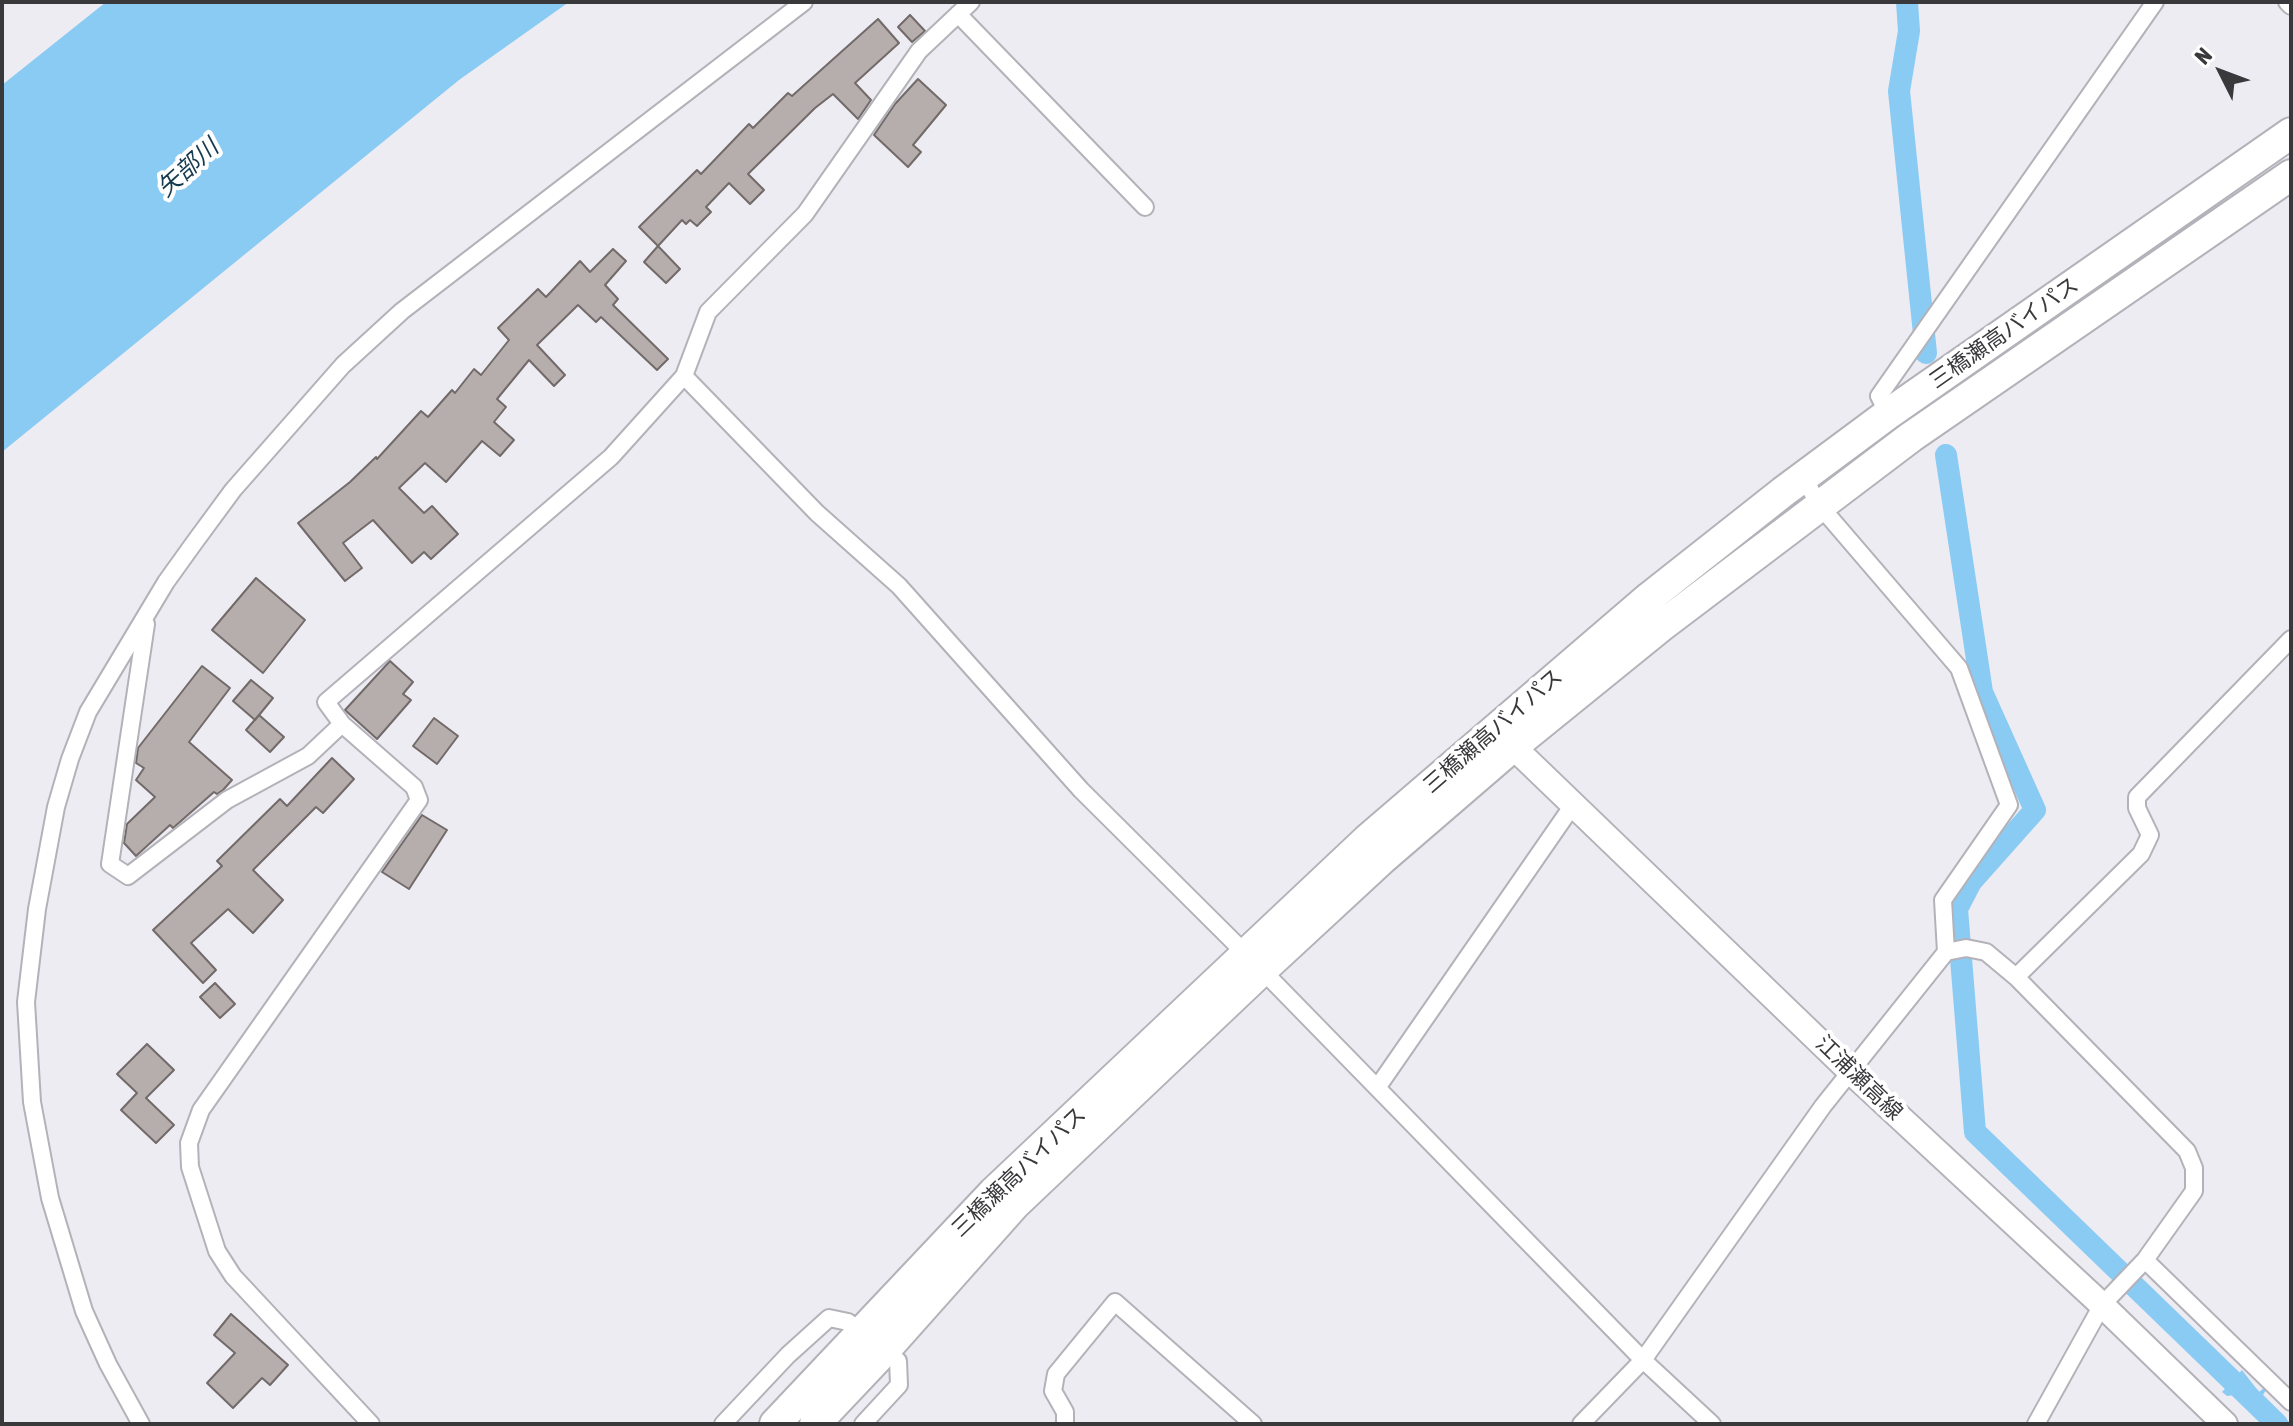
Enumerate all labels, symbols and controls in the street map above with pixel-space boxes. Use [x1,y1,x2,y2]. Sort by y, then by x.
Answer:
north arrow [2181,32,2261,112]
text: N [2189,42,2217,69]
water label: 矢部川 [152,133,224,203]
street label: 三橋瀬高バイパス [1924,272,2084,394]
street label: 三橋瀬高バイパス [1418,663,1568,799]
street label: 江浦瀬高線 [1810,1030,1908,1126]
street label: 三橋瀬高バイパス [947,1101,1091,1243]

